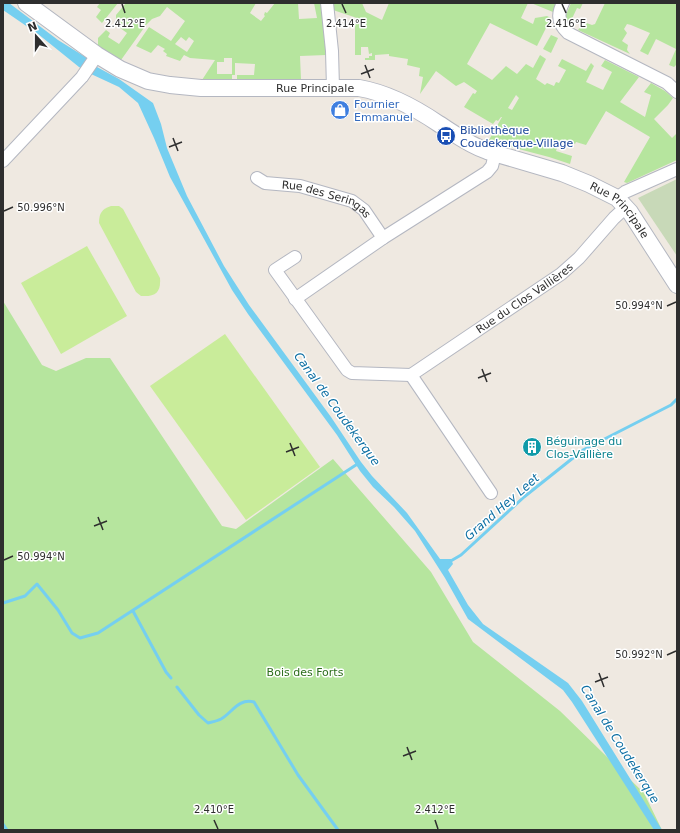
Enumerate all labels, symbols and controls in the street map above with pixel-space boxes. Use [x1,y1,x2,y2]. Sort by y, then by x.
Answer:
north arrow [16,16,56,56]
text: 2.412°E [105,18,145,29]
text: 2.414°E [326,18,366,29]
text: 2.416°E [546,18,586,29]
text: N [26,19,39,35]
street label: Rue Principale [276,82,354,95]
place label: Fournier Emmanuel [354,98,413,124]
shop icon: Fournier Emmanuel [329,99,351,121]
place label: Bibliothèque Coudekerque-Village [460,124,573,150]
bus stop icon: Bibliothèque Coudekerque-Village [435,125,457,147]
street label: Rue des Seringas [281,178,374,220]
street label: Rue Principale [588,179,652,241]
text: 50.996°N [17,202,65,213]
street label: Rue du Clos Vallières [473,260,576,336]
text: 50.994°N [615,300,663,311]
water label: Canal de Coudekerque [291,350,383,468]
place label: Béguinage du Clos-Vallière [546,435,622,461]
building icon: Béguinage du Clos-Vallière [521,436,543,458]
water label: Grand Hey Leet [462,470,543,543]
text: 50.994°N [17,551,65,562]
text: 50.992°N [615,649,663,660]
park label: Bois des Forts [267,666,344,679]
water label: Canal de Coudekerque [578,682,662,806]
text: 2.410°E [194,804,234,815]
text: 2.412°E [415,804,455,815]

